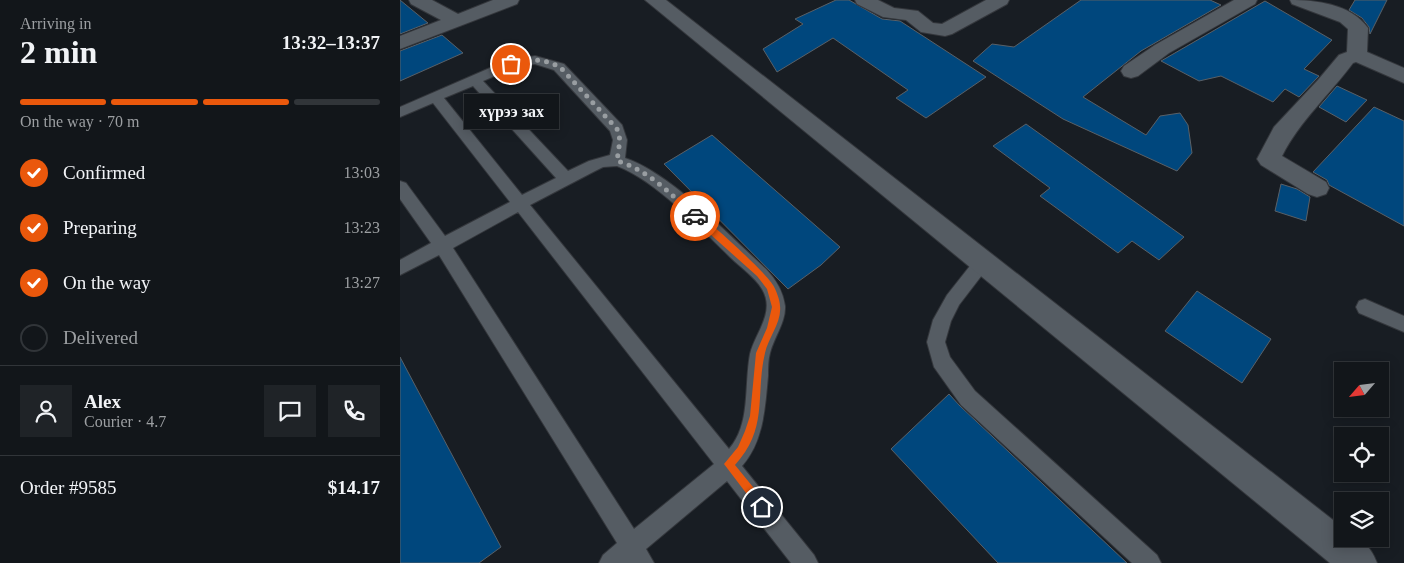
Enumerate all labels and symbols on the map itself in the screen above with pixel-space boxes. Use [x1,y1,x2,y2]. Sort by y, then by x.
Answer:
pin [490,43,532,85]
callout: хүрээ зах [464,94,558,129]
courier [670,191,720,241]
north arrow [1334,362,1389,418]
pin [741,486,783,528]

